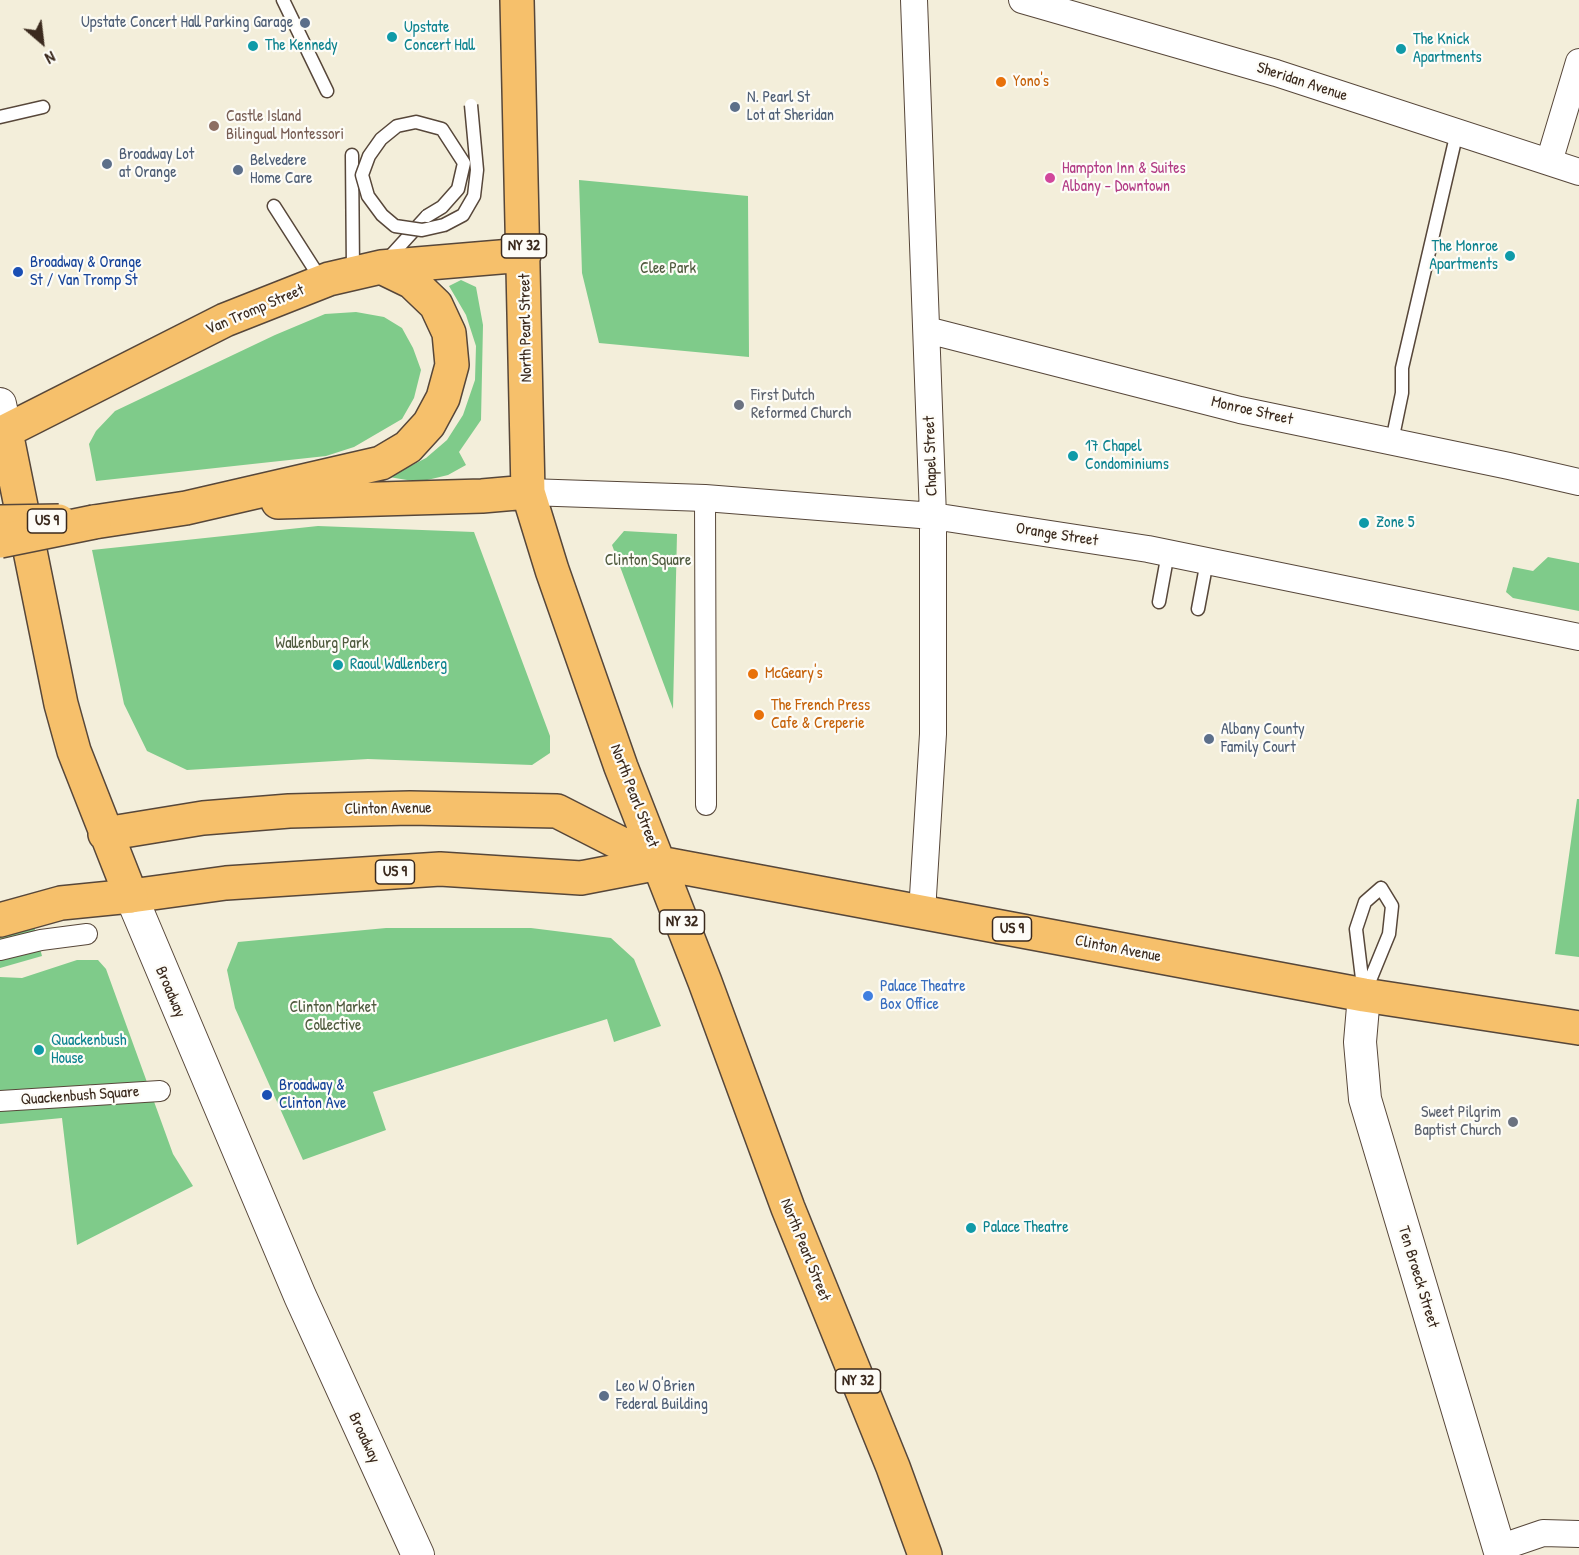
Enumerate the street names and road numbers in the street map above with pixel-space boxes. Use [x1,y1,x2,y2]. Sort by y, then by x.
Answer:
street label: Sheridan Avenue [1254,58,1350,106]
road number: NY 32 [502,234,546,258]
street label: North Pearl Street [515,273,537,383]
street label: Van Tromp Street [203,281,307,339]
street label: Monroe Street [1209,392,1295,430]
street label: Chapel Street [920,416,942,496]
road number: US 9 [28,509,66,533]
street label: Orange Street [1015,519,1099,551]
street label: North Pearl Street [606,742,662,850]
street label: Clinton Avenue [344,799,432,819]
road number: US 9 [376,860,414,884]
road number: NY 32 [660,910,704,934]
road number: US 9 [992,917,1032,941]
street label: Clinton Avenue [1073,931,1163,967]
street label: Broadway [151,964,189,1020]
street label: Quackenbush Square [20,1082,140,1110]
street label: North Pearl Street [776,1196,834,1304]
street label: Ten Broeck Street [1393,1224,1443,1330]
road number: NY 32 [836,1369,880,1393]
street label: Broadway [344,1410,384,1466]

